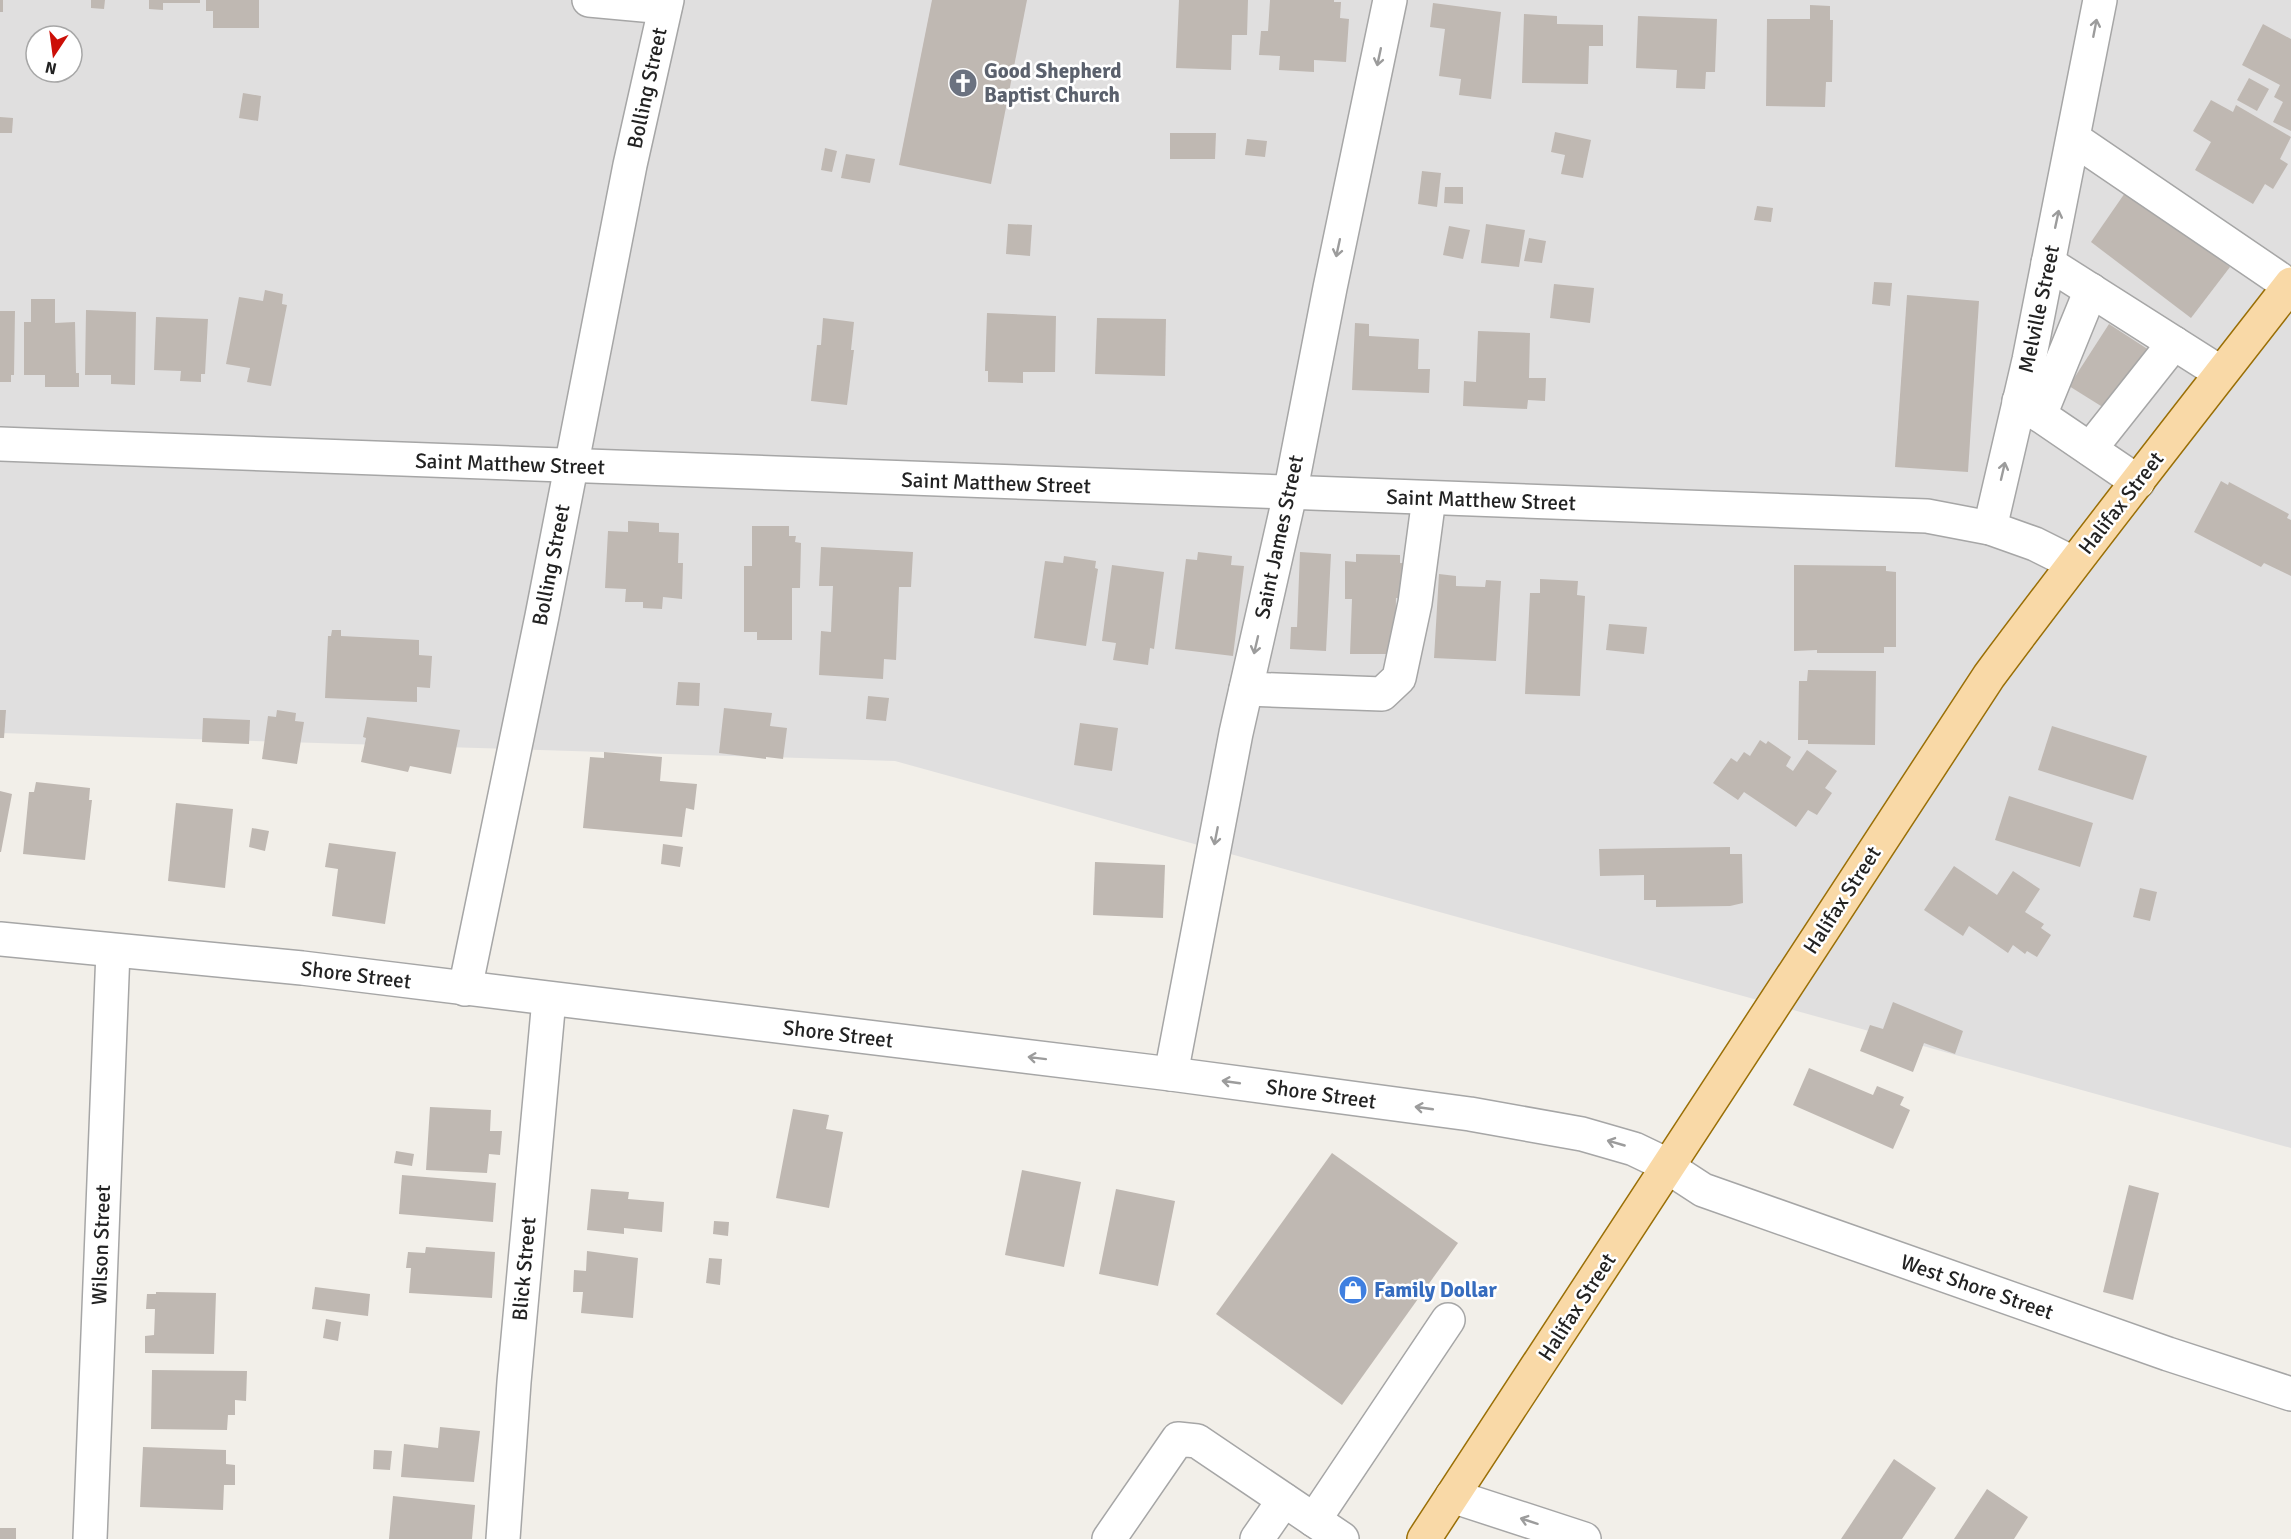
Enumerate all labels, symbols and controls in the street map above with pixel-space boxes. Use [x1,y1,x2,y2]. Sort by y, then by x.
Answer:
one-way arrow [2090,18,2101,38]
north arrow [24,24,84,84]
street label: Bolling Street [621,25,673,151]
one-way arrow [1373,47,1384,67]
text: N [43,57,59,79]
place label: Good Shepherd Baptist Church [984,58,1122,108]
church icon: Good Shepherd Baptist Church [947,67,979,99]
one-way arrow [2052,210,2063,229]
one-way arrow [1332,238,1344,257]
street label: Melville Street [2013,243,2065,375]
street label: Halifax Street [2073,446,2169,560]
street label: Saint Matthew Street [415,448,605,480]
street label: Saint James Street [1249,453,1309,621]
one-way arrow [1998,462,2010,481]
street label: Saint Matthew Street [901,467,1091,499]
street label: Saint Matthew Street [1386,484,1576,516]
street label: Bolling Street [526,502,576,628]
one-way arrow [1250,634,1261,654]
one-way arrow [1210,825,1221,845]
street label: Halifax Street [1798,841,1886,959]
street label: Shore Street [299,955,413,995]
street label: Shore Street [781,1014,895,1054]
one-way arrow [1028,1052,1048,1063]
street label: Shore Street [1264,1073,1378,1115]
one-way arrow [1221,1076,1241,1087]
one-way arrow [1415,1102,1434,1113]
one-way arrow [1606,1137,1625,1148]
street label: Wilson Street [86,1184,116,1306]
street label: Blick Street [507,1216,541,1322]
street label: Halifax Street [1533,1248,1621,1366]
street label: West Shore Street [1897,1249,2057,1325]
shop icon: Family Dollar [1337,1274,1369,1306]
place label: Family Dollar [1374,1277,1498,1303]
one-way arrow [1520,1515,1539,1526]

